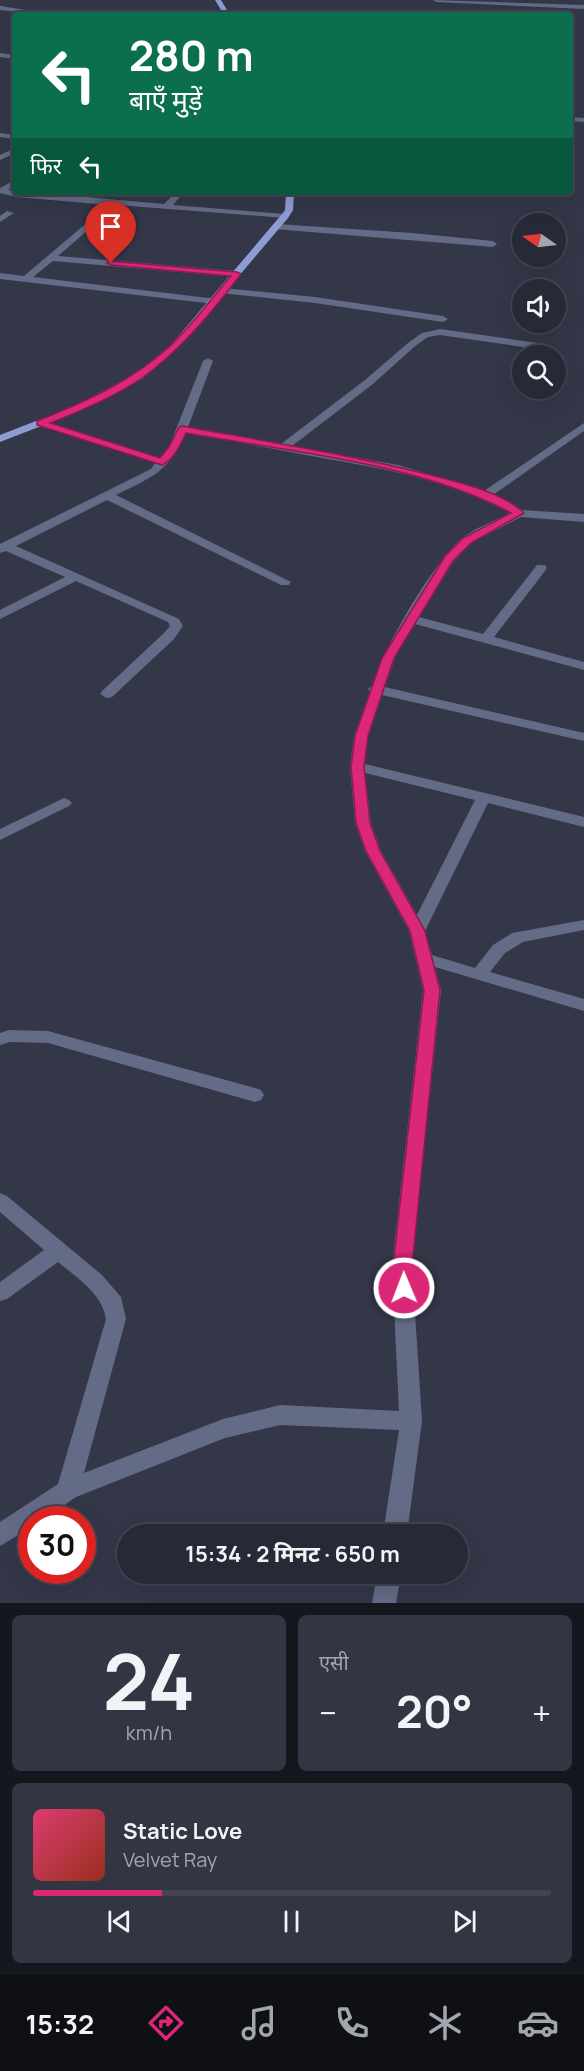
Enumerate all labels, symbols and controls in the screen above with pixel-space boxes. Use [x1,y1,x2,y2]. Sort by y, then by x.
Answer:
text: 280 m [129,26,254,84]
icon: left [30,36,108,114]
text: बाएँ मुड़ें [129,81,202,118]
icon: left [74,150,107,183]
text: फिर [30,151,62,181]
pin [85,201,136,263]
icon: arrive [94,210,127,243]
north arrow [512,213,566,267]
map controls [512,213,566,399]
button: sound [512,279,566,333]
button: search [512,345,566,399]
position arrow [372,1256,436,1320]
speed limit sign: 30 [18,1506,96,1584]
text: 15:34 · 2 मिनट · 650 m [185,1539,400,1569]
text: 24 [103,1627,195,1733]
text: एसी [319,1649,349,1676]
text: 20° [396,1680,473,1742]
text: − [319,1690,337,1735]
text: + [532,1690,551,1735]
text: km/h [126,1719,172,1746]
text: Static Love [123,1816,242,1846]
text: Velvet Ray [123,1846,217,1873]
icon: previous [103,1905,136,1938]
icon: pause [275,1905,308,1938]
icon: next [448,1905,481,1938]
icon: directions [145,2002,187,2044]
icon: music [238,2002,280,2044]
icon: phone [331,2002,373,2044]
icon: climate [424,2002,466,2044]
icon: car [517,2002,559,2044]
text: 15:32 [25,2005,94,2042]

